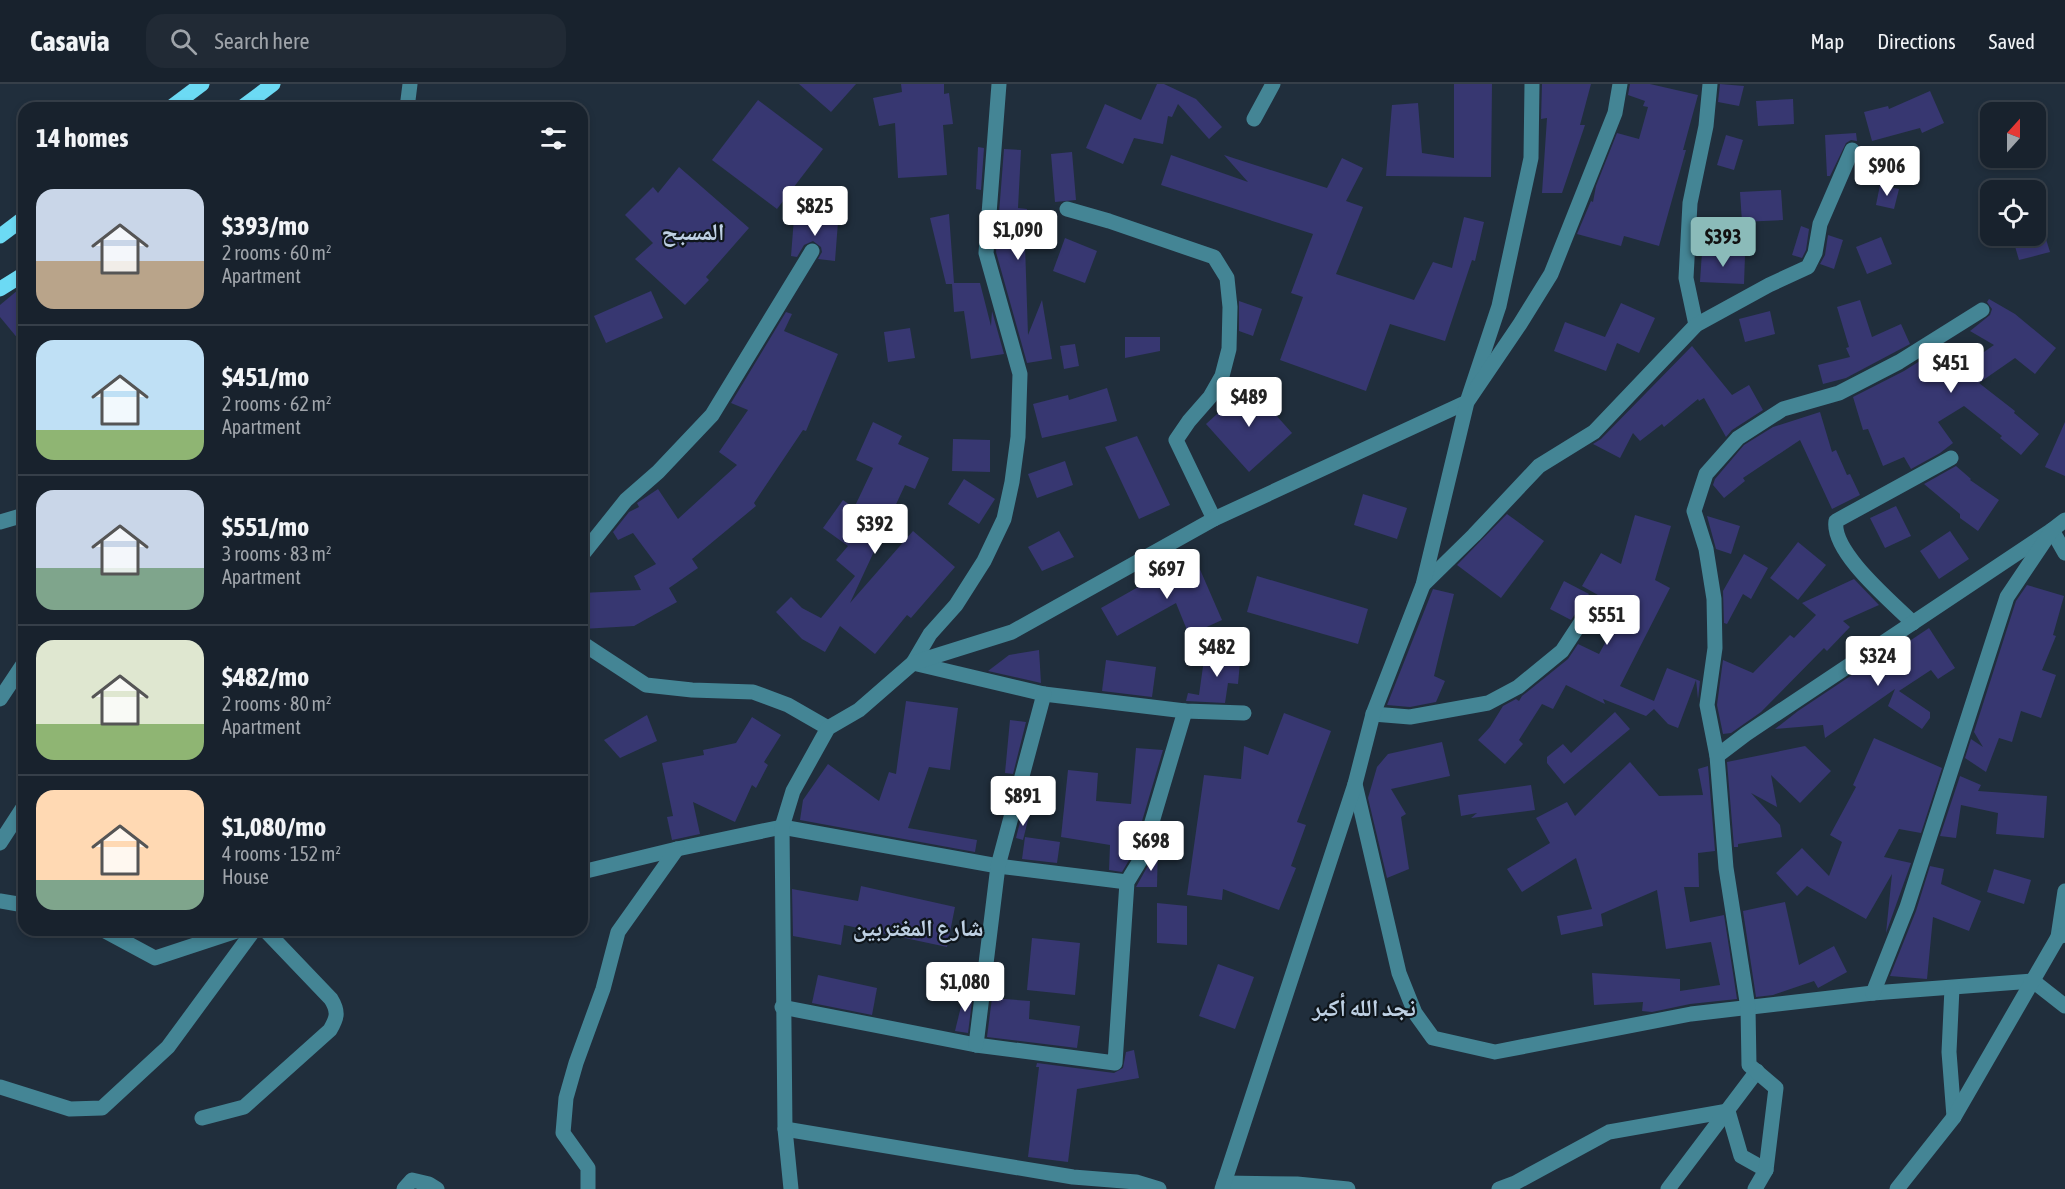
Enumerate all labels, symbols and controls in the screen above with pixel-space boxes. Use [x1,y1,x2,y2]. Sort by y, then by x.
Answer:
search box [146,14,566,68]
text: Casavia [30,25,110,57]
icon: search [167,25,200,58]
text: Search here [215,28,309,54]
text: Map [1810,29,1844,53]
text: Directions [1877,29,1956,53]
text: Saved [1989,29,2035,53]
north arrow [1980,102,2046,168]
map controls [1980,102,2046,246]
icon: filters [537,122,570,155]
text: 14 homes [36,123,129,153]
pin: $906 [1851,146,1923,197]
text: $906 [1869,154,1905,177]
button: locate [1980,180,2046,246]
pin: $825 [779,186,851,237]
text: $825 [797,194,833,217]
pin: $1,090 [969,210,1067,261]
text: $393/mo [222,211,309,241]
icon: home [84,213,156,285]
pin: $393 [1687,217,1759,268]
district label: المسبح [661,218,725,247]
text: $1,090 [993,218,1043,241]
text: $393 [1705,225,1741,248]
text: 2 rooms · 60 m² [222,241,332,264]
text: Apartment [222,264,301,287]
pin: $451 [1915,343,1987,394]
text: $451 [1933,351,1969,374]
text: $451/mo [222,362,309,392]
icon: home [84,364,156,436]
pin: $489 [1213,377,1285,428]
text: $489 [1231,385,1267,408]
text: 2 rooms · 62 m² [222,392,332,415]
text: Apartment [222,415,301,438]
pin: $392 [839,504,911,555]
text: $551/mo [222,512,309,542]
text: $392 [857,512,893,535]
icon: home [84,514,156,586]
text: 3 rooms · 83 m² [222,542,332,565]
pin: $697 [1131,549,1203,600]
text: $697 [1149,557,1185,580]
text: Apartment [222,565,301,588]
pin: $551 [1571,595,1643,646]
text: $551 [1589,603,1625,626]
pin: $482 [1181,627,1253,678]
text: $482 [1199,635,1235,658]
pin: $324 [1842,636,1914,687]
text: $324 [1860,644,1896,667]
text: $482/mo [222,662,309,692]
icon: home [84,664,156,736]
text: 2 rooms · 80 m² [222,692,332,715]
text: Apartment [222,715,301,738]
pin: $891 [987,776,1059,827]
text: $891 [1005,784,1041,807]
text: $1,080/mo [222,812,326,842]
icon: home [84,814,156,886]
pin: $698 [1115,821,1187,872]
text: $698 [1133,829,1169,852]
text: 4 rooms · 152 m² [222,842,341,865]
text: House [222,865,269,888]
district label: شارع المغتربين [853,914,983,943]
pin: $1,080 [916,962,1014,1013]
text: $1,080 [940,970,990,993]
district label: نجد الله أكبر [1311,992,1416,1022]

